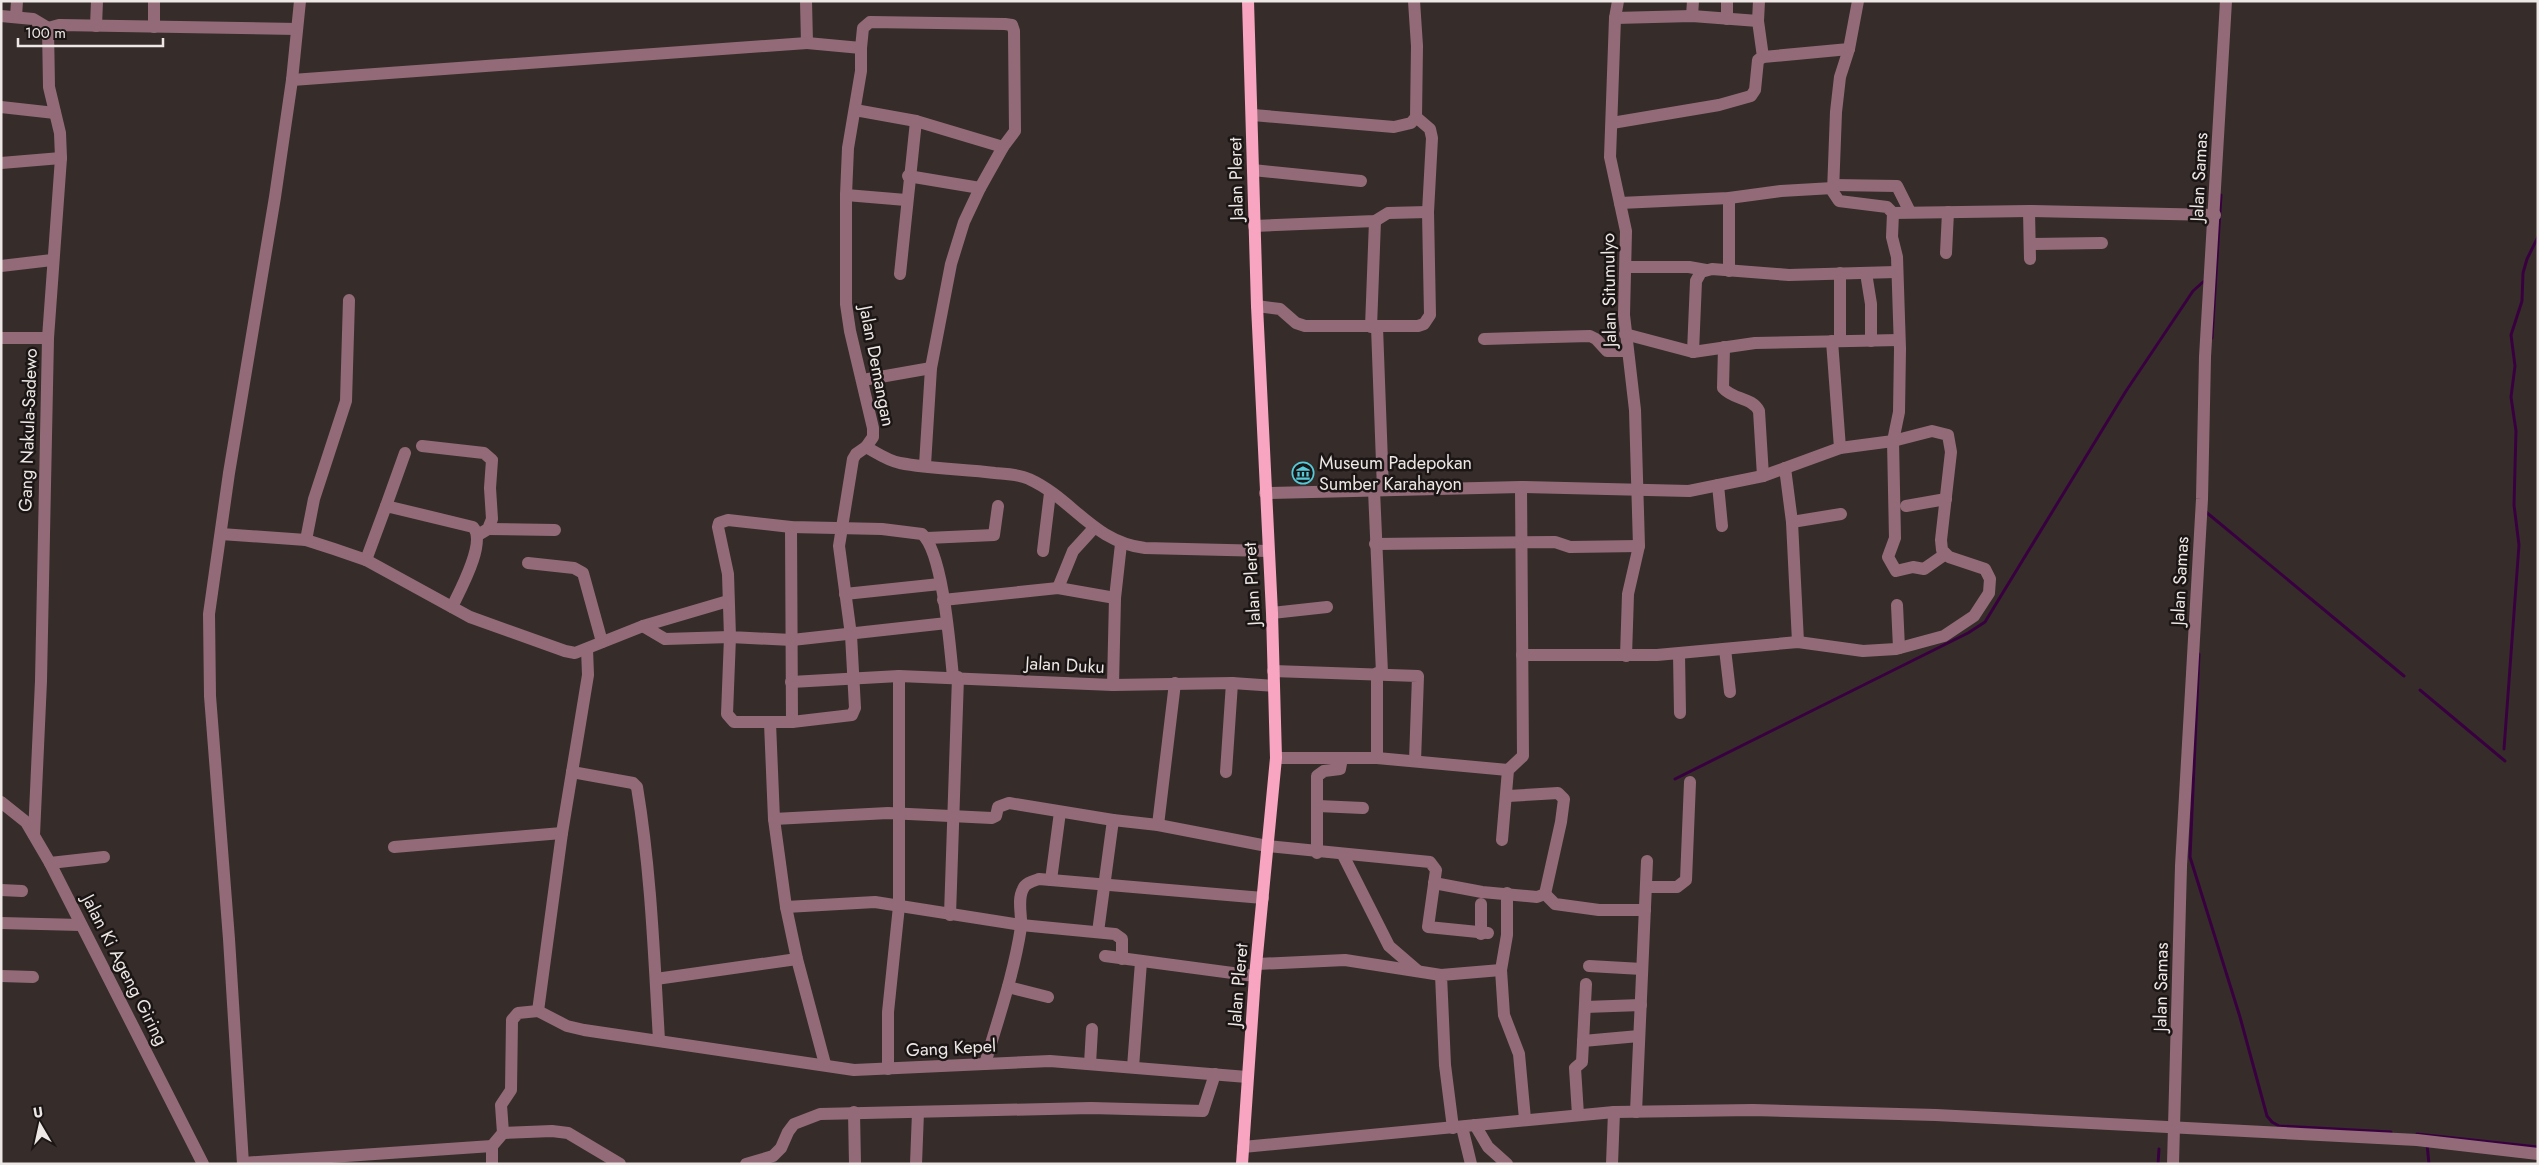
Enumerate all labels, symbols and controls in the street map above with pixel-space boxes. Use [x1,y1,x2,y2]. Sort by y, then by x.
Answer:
scale bar [18,15,162,47]
text: 100 m [25,22,66,44]
street label: Jalan Samas [2184,132,2214,224]
street label: Jalan Pleret [1222,136,1250,223]
street label: Jalan Situmulyo [1595,233,1623,349]
street label: Jalan Demangan [852,301,901,429]
street label: Gang Nakula-Sadewo [12,348,44,512]
place label: Museum Padepokan Sumber Karahayon [1319,450,1472,497]
museum icon: Museum Padepokan Sumber Karahayon [1291,461,1315,485]
street label: Jalan Samas [2165,536,2195,628]
street label: Jalan Pleret [1237,541,1267,628]
street label: Jalan Duku [1023,650,1105,680]
street label: Jalan Ki Ageng Giring [75,888,174,1050]
street label: Jalan Pleret [1221,942,1255,1030]
street label: Jalan Samas [2147,942,2175,1034]
street label: Gang Kepel [905,1033,997,1063]
north arrow [15,1100,65,1150]
text: U [32,1102,44,1123]

